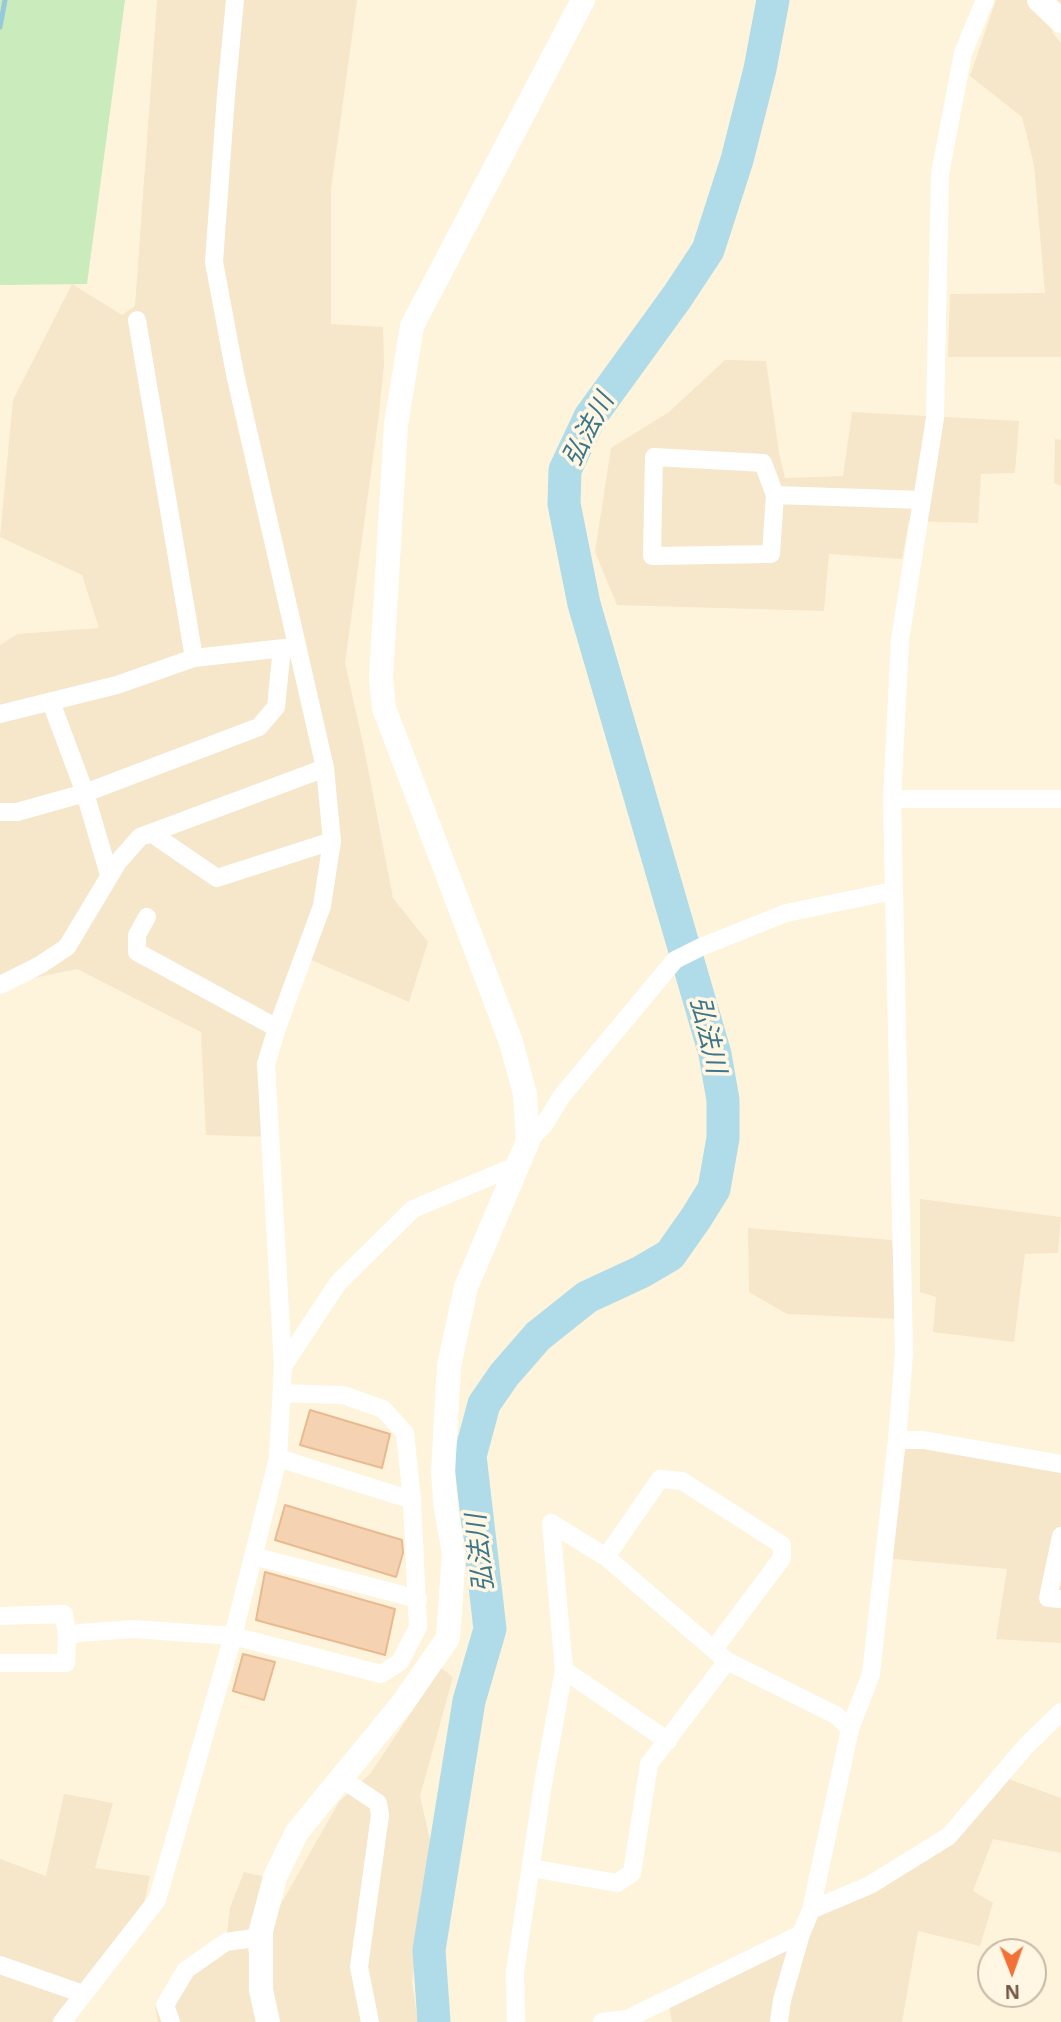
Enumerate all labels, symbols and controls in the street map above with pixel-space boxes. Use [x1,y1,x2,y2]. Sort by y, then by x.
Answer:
water label: 弘法川 [557,388,621,472]
water label: 弘法川 [683,993,731,1077]
water label: 弘法川 [461,1513,501,1593]
north arrow [977,1938,1047,2008]
text: N [1004,1979,1020,2005]

